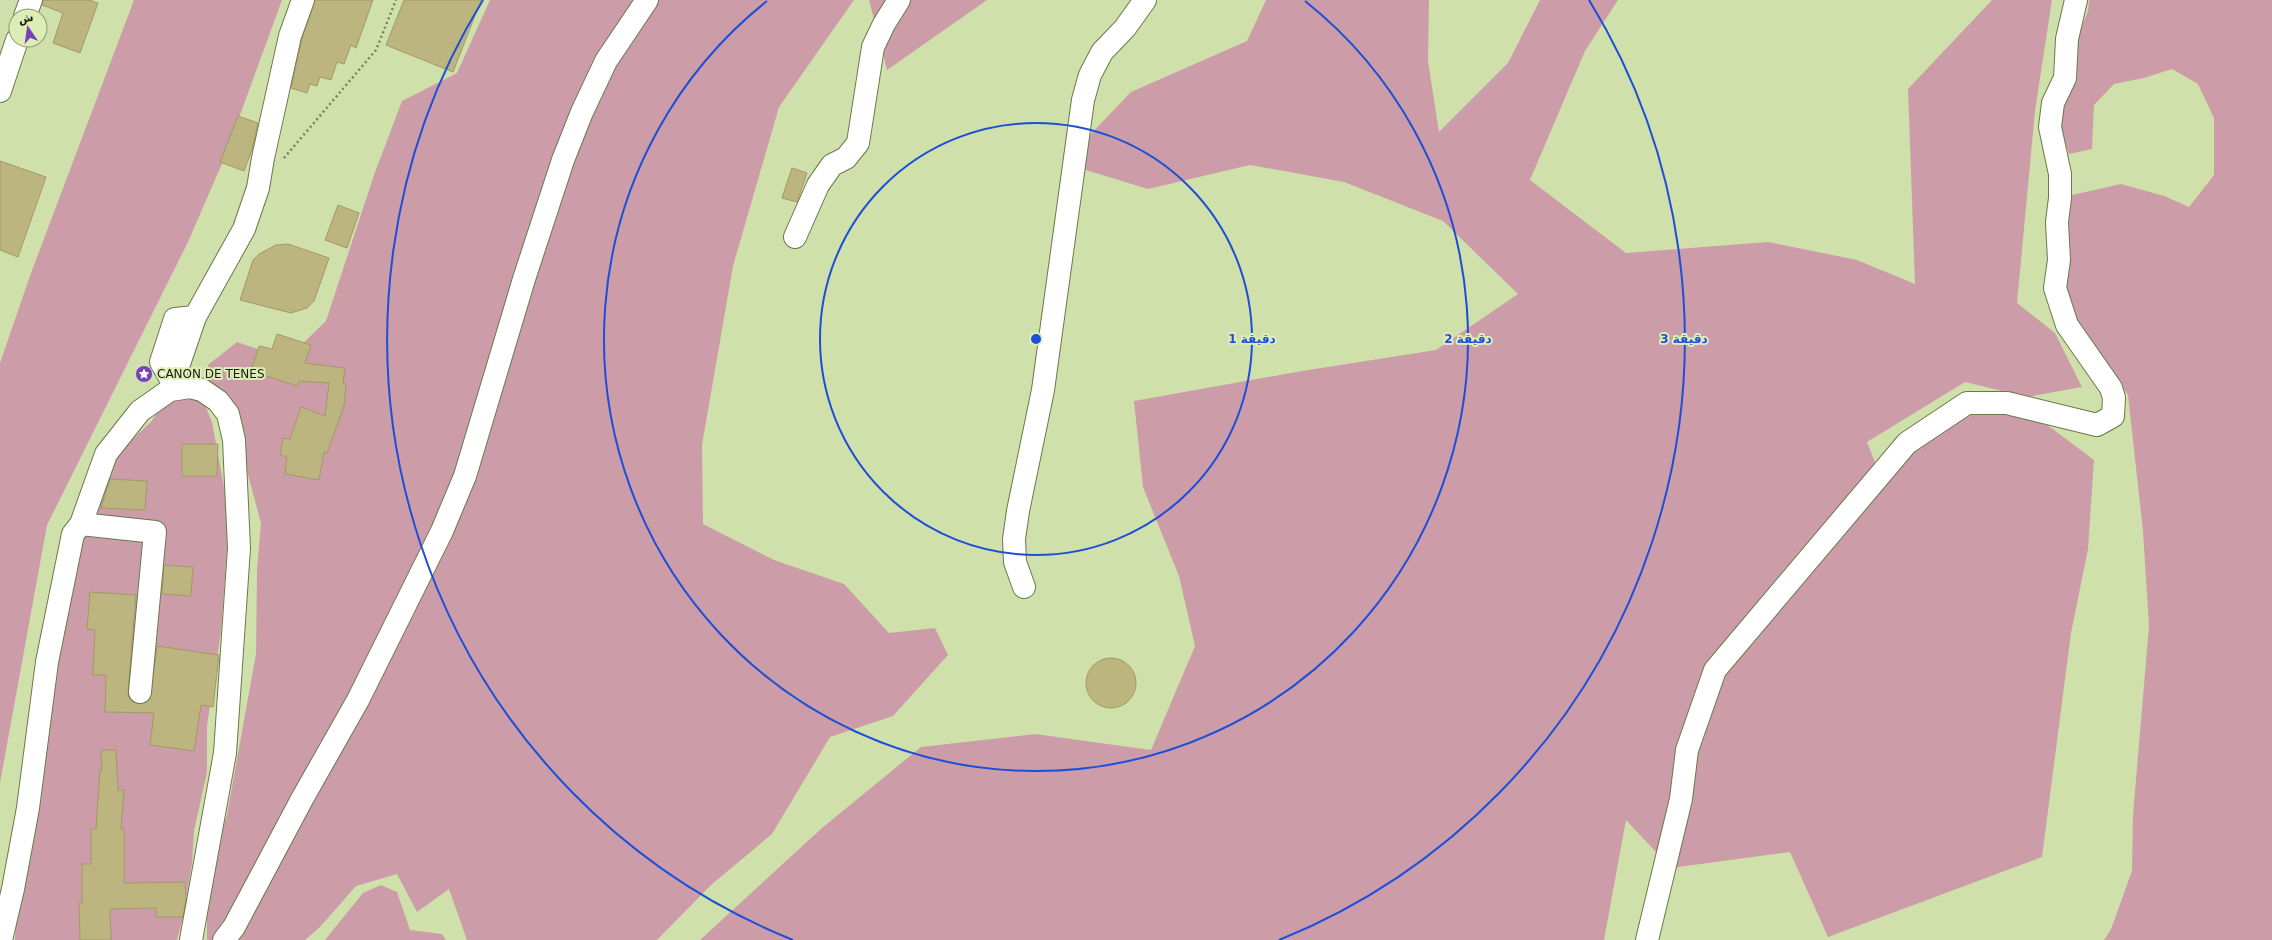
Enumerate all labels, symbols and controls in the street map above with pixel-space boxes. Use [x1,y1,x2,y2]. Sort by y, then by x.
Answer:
north arrow [8,8,48,48]
text: ش [17,11,35,27]
centre of rings [1029,332,1043,346]
text: 1 دقيقة [1228,332,1276,346]
text: 2 دقيقة [1444,332,1492,346]
text: 3 دقيقة [1660,332,1708,346]
place icon: CANON DE TENES [134,364,154,384]
place label: CANON DE TENES [157,367,265,381]

